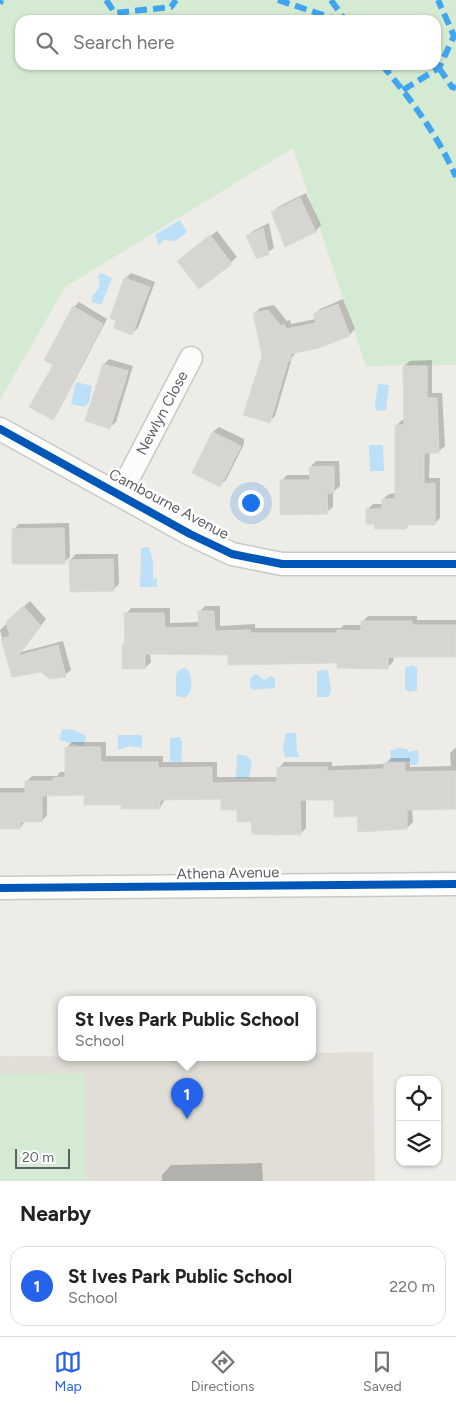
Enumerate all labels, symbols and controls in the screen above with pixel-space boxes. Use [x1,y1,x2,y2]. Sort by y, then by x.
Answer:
search box [15,15,441,70]
icon: search [33,29,61,57]
text: Search here [73,31,175,54]
street label: Newlyn Close [132,368,192,458]
street label: Cambourne Avenue [106,465,232,543]
your location [238,490,264,516]
street label: Athena Avenue [176,863,280,883]
popup [58,996,316,1061]
text: St Ives Park Public School [75,1008,299,1031]
text: School [75,1031,124,1050]
map controls [396,1076,441,1166]
button: locate [396,1076,441,1121]
pin: 1 [171,1078,203,1119]
button: layers [396,1121,441,1166]
scale bar [15,1146,70,1169]
text: 20 m [22,1149,54,1166]
text: Nearby [20,1201,91,1226]
text: St Ives Park Public School [68,1265,292,1288]
text: 1 [34,1277,40,1296]
text: 220 m [389,1277,435,1296]
text: School [68,1288,118,1307]
tab: Map [54,1348,82,1395]
tab: Directions [191,1348,255,1395]
tab: Saved [363,1348,402,1395]

